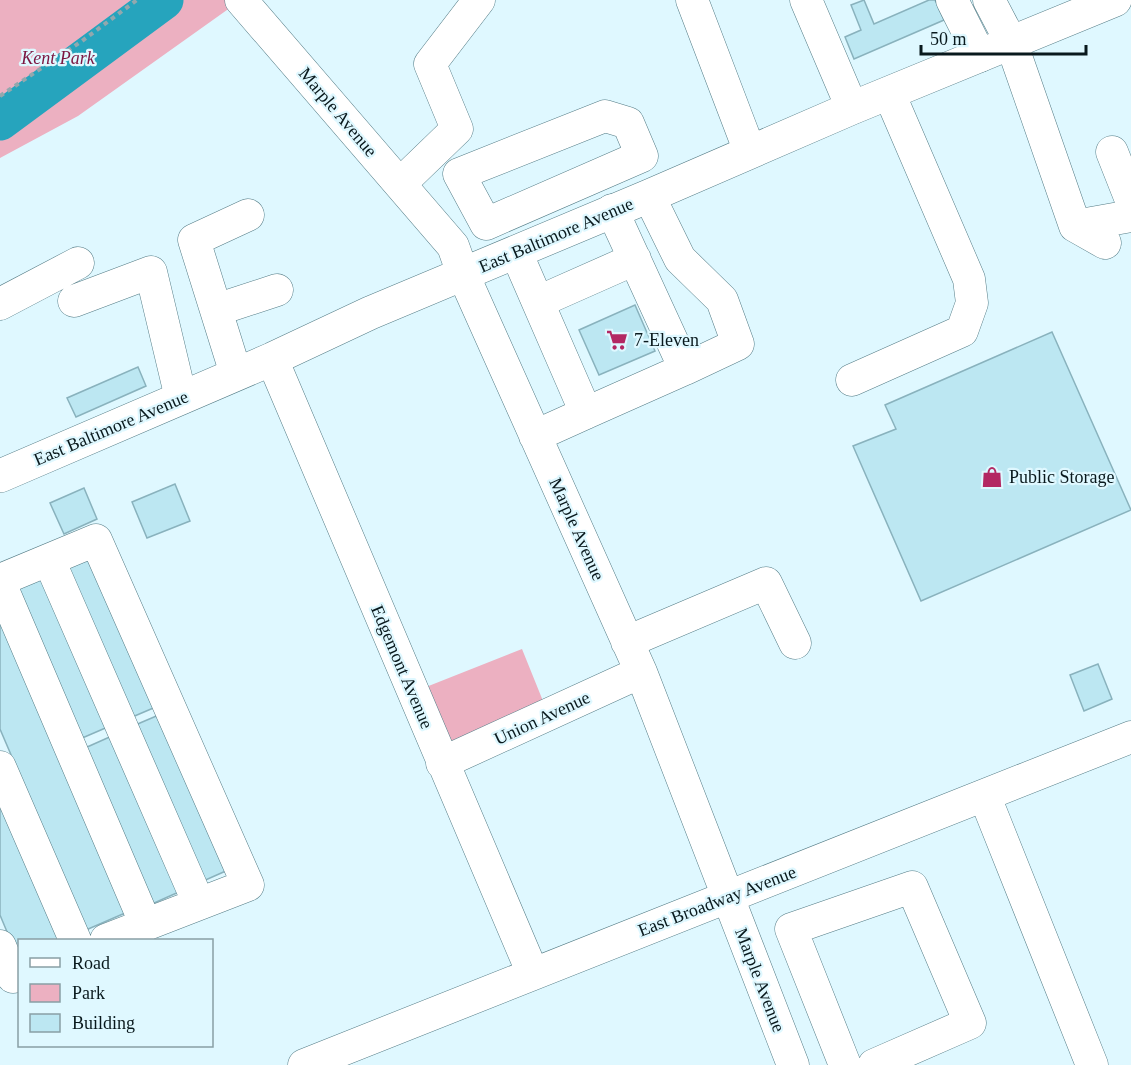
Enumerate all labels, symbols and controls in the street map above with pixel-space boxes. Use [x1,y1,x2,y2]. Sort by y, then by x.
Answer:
scale bar [921,18,1086,56]
text: 50 m [930,29,967,49]
park label: Kent Park [20,48,96,68]
street label: Marple Avenue [295,63,381,161]
street label: East Baltimore Avenue [476,193,636,277]
supermarket icon: 7-Eleven [605,328,629,352]
place label: 7-Eleven [634,330,699,350]
street label: East Baltimore Avenue [31,386,191,470]
shop icon: Public Storage [980,465,1004,489]
place label: Public Storage [1009,467,1115,487]
street label: Marple Avenue [545,475,609,583]
street label: Edgemont Avenue [367,602,437,732]
street label: Union Avenue [491,687,593,749]
street label: East Broadway Avenue [635,862,799,940]
street label: Marple Avenue [731,925,789,1035]
legend [18,939,213,1047]
text: Road [72,953,110,973]
text: Park [72,983,105,1003]
text: Building [72,1013,135,1033]

